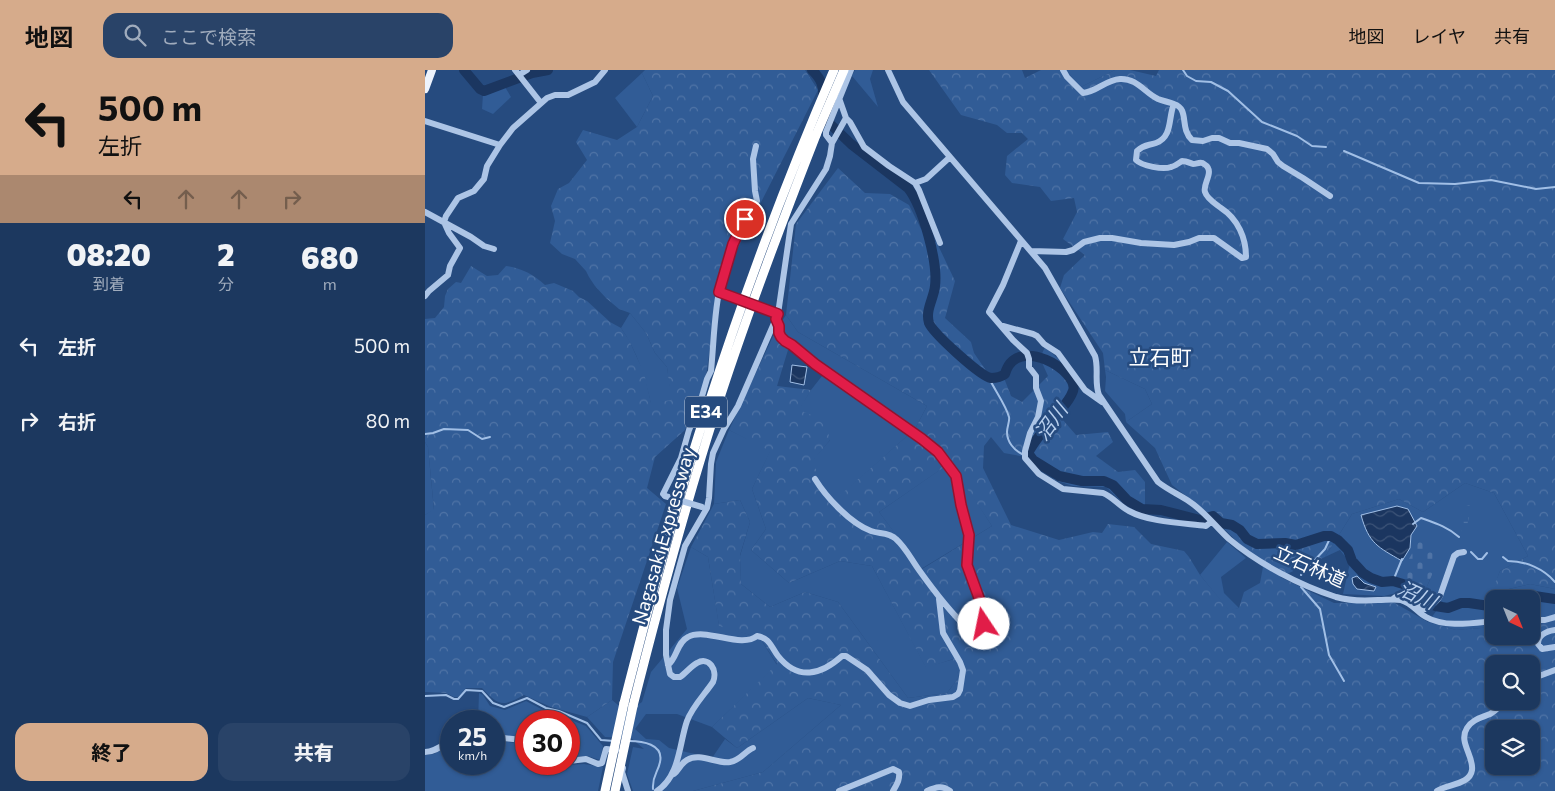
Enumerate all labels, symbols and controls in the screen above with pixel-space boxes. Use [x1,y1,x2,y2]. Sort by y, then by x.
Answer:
search box [103,13,453,58]
icon: search [121,21,149,49]
text: 地図 [25,22,73,51]
text: ここで検索 [161,25,256,48]
text: 地図 [1349,25,1385,47]
text: レイヤ [1413,25,1466,47]
text: 共有 [1494,25,1530,47]
text: 500 m [98,85,202,128]
icon: left [15,90,80,155]
text: 左折 [98,132,142,159]
icon: left [119,185,147,213]
icon: ahead [172,185,200,213]
icon: ahead [225,185,253,213]
icon: right [278,185,306,213]
pin [724,198,766,240]
icon: arrive [731,205,759,233]
text: 08:20 [66,235,151,272]
text: 2 [217,235,235,272]
text: 680 [301,238,359,275]
text: 到着 [93,274,125,293]
text: 分 [218,274,234,293]
text: m [323,274,337,293]
icon: left [15,332,43,360]
text: 500 m [354,334,410,357]
text: 左折 [58,335,96,358]
district label: 立石町 [1129,344,1192,369]
road number: E34 [685,397,727,428]
water label: 沼川 [1029,397,1073,445]
icon: right [15,407,43,435]
text: 80 m [366,409,410,432]
text: 右折 [58,410,96,433]
street label: Nagasaki Expressway [626,444,699,627]
street label: 立石林道 [1271,540,1350,592]
water label: 沼川 [1394,575,1442,614]
north arrow [1485,590,1540,645]
map controls [1485,590,1540,775]
position arrow [957,597,1009,649]
button: search [1485,655,1540,710]
speed limit sign: 30 [515,710,580,775]
button: layers [1485,720,1540,775]
text: 25 [458,721,487,751]
button: 終了 [15,723,208,781]
button: 共有 [218,723,410,781]
text: km/h [458,748,487,762]

